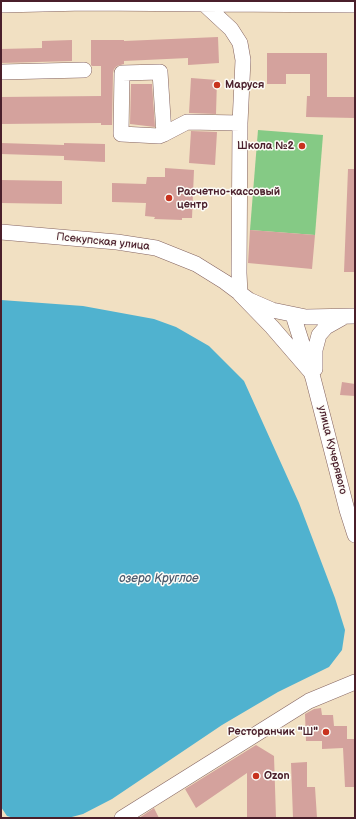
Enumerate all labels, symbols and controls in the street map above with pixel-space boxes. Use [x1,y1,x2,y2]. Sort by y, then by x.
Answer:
place label: Маруся [225,78,264,92]
marker: Маруся [212,80,222,90]
place label: Школа №2 [237,139,294,153]
marker: Школа №2 [297,141,307,151]
place label: Расчетно-кассовый центр [177,185,280,211]
marker: Расчетно-кассовый центр [164,193,174,203]
street label: Псекупская улица [55,231,151,253]
street label: улица Кучерявого [315,404,349,496]
water label: озеро Круглое [119,572,199,586]
place label: Ресторанчик "Ш" [227,725,318,739]
marker: Ресторанчик "Ш" [321,727,331,737]
place label: Ozon [264,769,290,783]
marker: Ozon [251,771,261,781]

